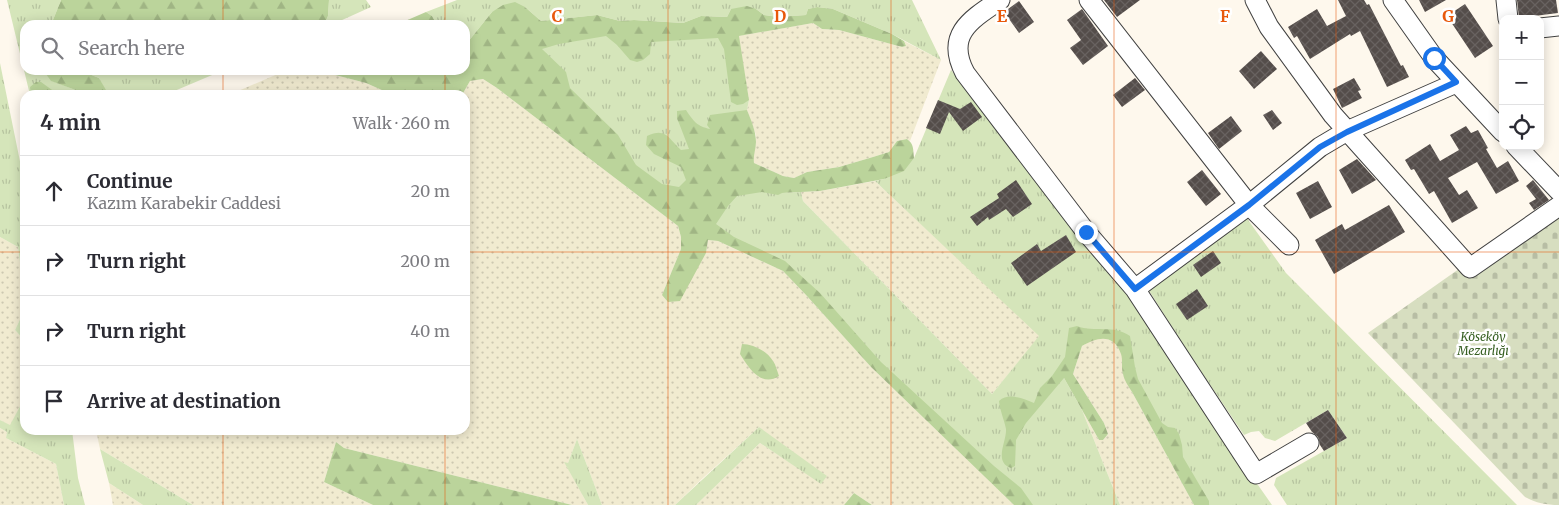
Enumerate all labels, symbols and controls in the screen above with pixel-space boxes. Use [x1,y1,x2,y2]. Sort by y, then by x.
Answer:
text: C [552,6,562,26]
text: D [774,6,786,26]
text: E [997,6,1008,26]
text: F [1220,6,1230,26]
text: G [1442,6,1454,26]
map controls [1499,15,1544,150]
button: + [1499,15,1544,60]
search box [20,20,470,75]
icon: search [38,34,66,62]
text: Search here [78,36,185,60]
route start [1423,47,1446,70]
button: − [1499,60,1544,105]
button: locate [1499,105,1544,150]
text: 4 min [40,109,101,136]
text: Walk · 260 m [353,113,450,133]
text: Continue [87,169,173,193]
icon: ahead [40,177,68,205]
text: 20 m [411,181,450,201]
text: Kazım Karabekir Caddesi [87,193,281,213]
route end [1075,221,1098,244]
icon: right [40,247,68,275]
text: Turn right [87,249,186,273]
text: 200 m [400,251,450,271]
icon: right [40,317,68,345]
text: Turn right [87,319,186,343]
text: 40 m [410,321,450,341]
park label: Köseköy Mezarlığı [1456,329,1509,358]
icon: arrive [40,387,68,415]
text: Arrive at destination [87,389,281,413]

